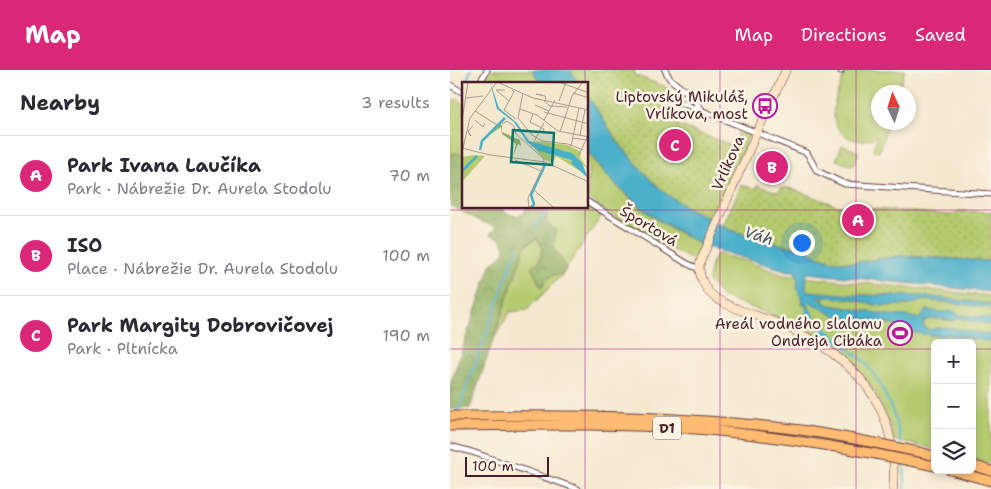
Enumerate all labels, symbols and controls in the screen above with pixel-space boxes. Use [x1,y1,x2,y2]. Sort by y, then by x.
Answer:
text: Map [25,19,81,51]
text: Map [735,23,773,47]
text: Directions [801,23,887,47]
text: Saved [915,23,966,47]
inset map [462,82,589,209]
north arrow [871,85,916,130]
place label: Liptovský Mikuláš, Vrlíkova, most [616,87,748,124]
text: Nearby [20,89,100,117]
text: 3 results [361,92,430,113]
bus stop icon: Liptovský Mikuláš, Vrlíkova, most [752,93,778,119]
pin: C [659,126,691,164]
street label: Vrlíkova [707,132,749,194]
pin: B [756,148,788,186]
text: Park Ivana Laučíka [67,153,261,178]
text: A [30,165,42,186]
text: 70 m [389,165,430,186]
text: Park · Nábrežie Dr. Aurela Stodolu [67,178,332,199]
street label: Športová [616,200,683,251]
pin: A [842,201,874,239]
water label: Váh [742,221,776,250]
your location [789,230,815,256]
text: ISO [67,233,102,258]
text: B [31,245,41,266]
text: 100 m [382,245,430,266]
text: Place · Nábrežie Dr. Aurela Stodolu [67,258,338,279]
text: Park Margity Dobrovičovej [67,313,333,338]
place label: Areál vodného slalomu Ondreja Cibáka [715,314,883,351]
sports icon: Areál vodného slalomu Ondreja Cibáka [887,320,913,346]
text: C [31,325,41,346]
text: 190 m [383,325,430,346]
text: Park · Pltnícka [67,338,178,359]
map controls [931,339,976,474]
button: + [931,339,976,384]
button: − [931,384,976,429]
road number: D1 [653,416,681,439]
button: layers [931,429,976,474]
scale bar [465,454,549,477]
text: 100 m [472,457,514,475]

